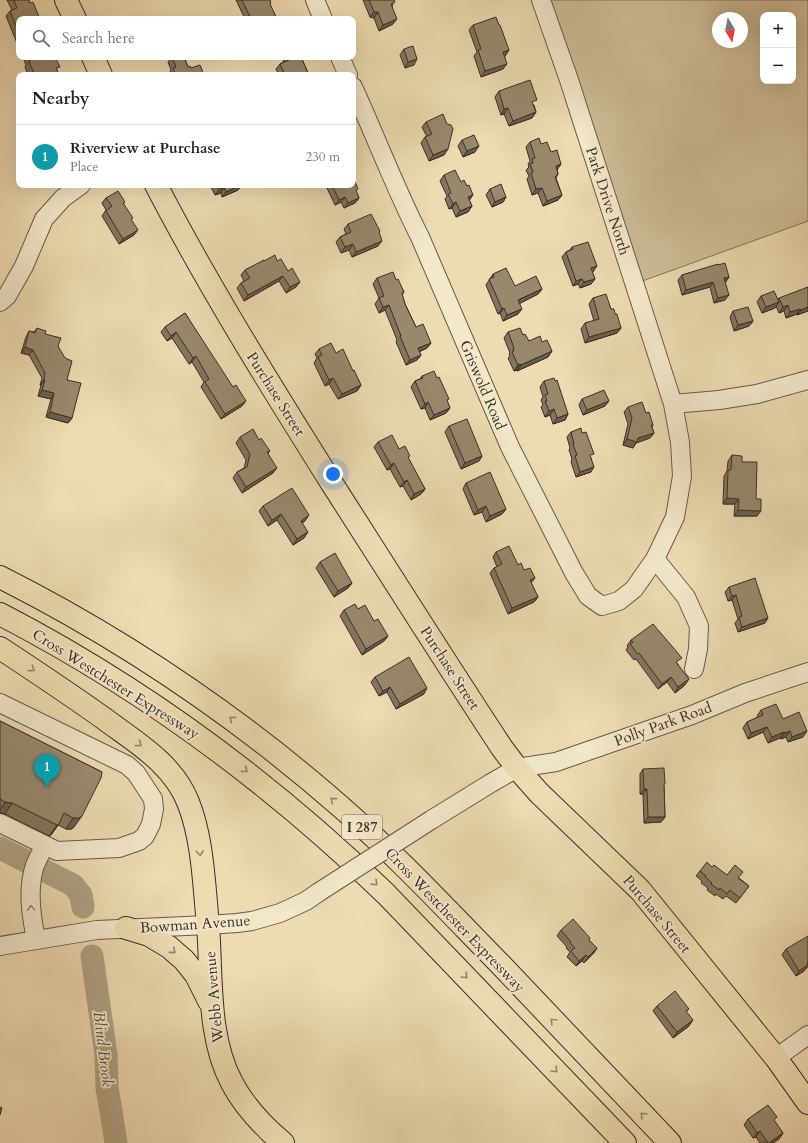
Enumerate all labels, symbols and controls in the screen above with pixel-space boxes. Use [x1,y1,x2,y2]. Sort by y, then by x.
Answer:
north arrow [712,12,748,48]
map controls [760,12,796,84]
button: + [760,12,796,48]
search box [16,16,356,60]
icon: search [30,27,52,49]
text: Search here [62,28,135,48]
button: − [760,48,796,84]
text: Nearby [32,87,89,110]
text: Riverview at Purchase [70,138,221,158]
street label: Park Drive North [581,144,635,258]
text: 1 [42,148,48,166]
text: 230 m [306,148,340,166]
text: Place [70,158,98,176]
street label: Griswold Road [455,337,511,433]
street label: Purchase Street [242,348,310,440]
your location [323,464,343,484]
street label: Purchase Street [415,622,485,714]
street label: Cross Westchester Expressway [29,624,203,744]
one-way arrow [28,665,35,672]
street label: Polly Park Road [611,697,715,751]
one-way arrow [229,717,236,724]
one-way arrow [135,739,142,747]
pin: 1 [34,754,60,787]
one-way arrow [240,765,247,772]
one-way arrow [330,798,338,805]
road number: I 287 [342,815,382,839]
street label: Cross Westchester Expressway [381,843,530,997]
one-way arrow [196,850,205,856]
street label: Purchase Street [618,871,696,957]
one-way arrow [370,878,378,886]
one-way arrow [27,905,36,911]
street label: Bowman Avenue [139,910,251,938]
one-way arrow [168,946,176,953]
street label: Webb Avenue [200,950,228,1045]
one-way arrow [461,971,468,979]
water label: Blind Brook [87,1010,119,1088]
one-way arrow [551,1018,558,1026]
one-way arrow [550,1065,558,1073]
one-way arrow [640,1112,648,1120]

